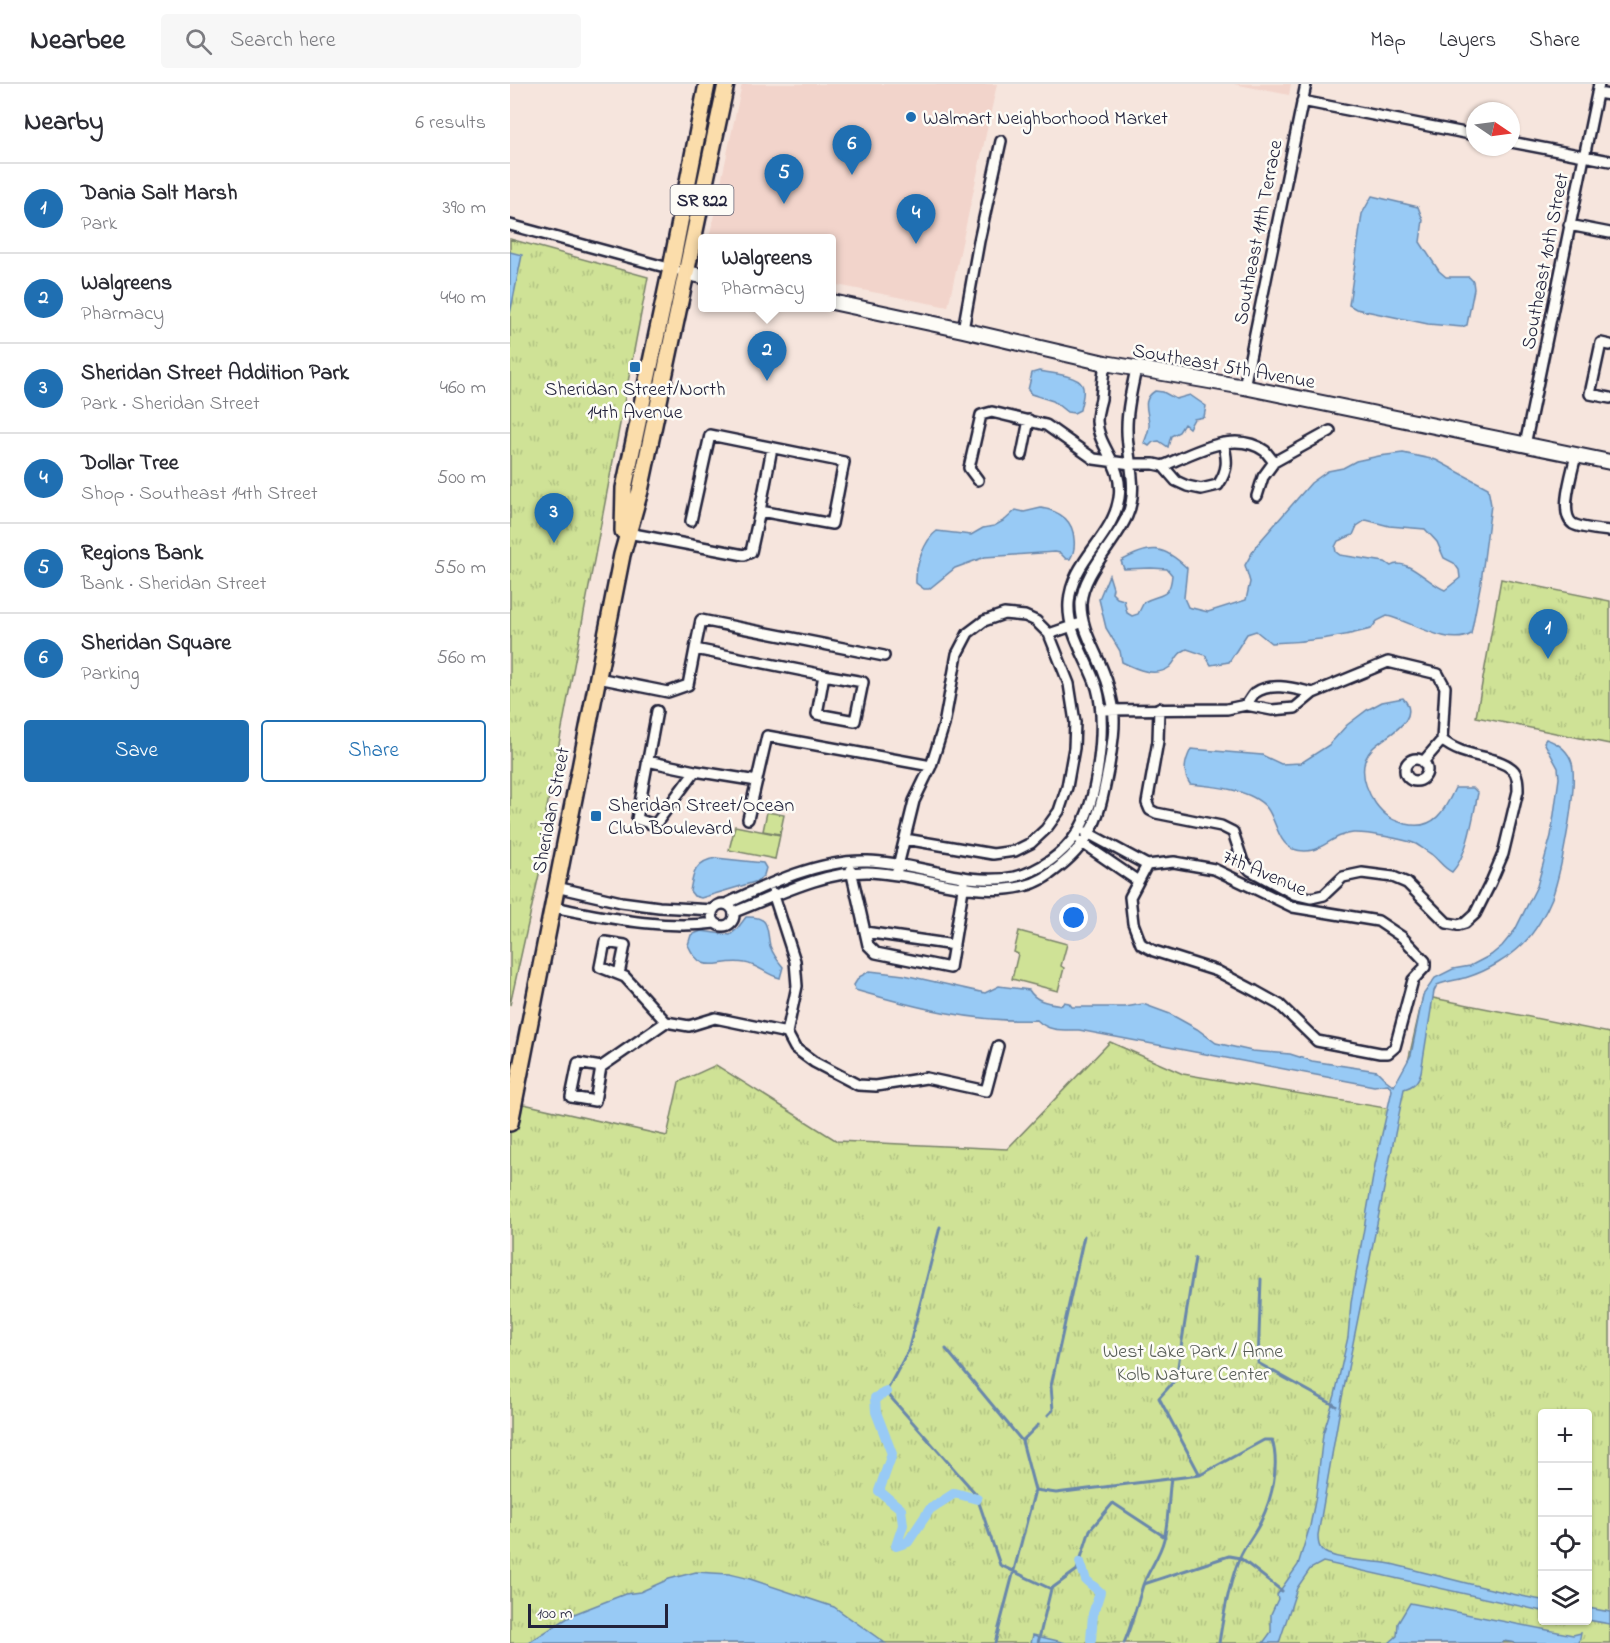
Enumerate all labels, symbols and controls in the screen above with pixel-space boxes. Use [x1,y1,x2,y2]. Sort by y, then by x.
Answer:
search box [161,14,581,68]
text: Nearbee [30,21,125,62]
icon: search [182,25,215,58]
text: Search here [230,25,336,57]
text: Map [1370,26,1406,56]
text: Layers [1439,26,1496,56]
text: Share [1529,26,1580,56]
north arrow [1466,102,1520,156]
text: Nearby [24,104,103,142]
place label: Walmart Neighborhood Market [923,105,1168,135]
text: 6 results [415,109,486,138]
marker: Walmart Neighborhood Market [904,110,918,124]
pin: 6 [832,126,872,175]
street label: Southeast 11th Terrace [1227,137,1292,327]
pin: 5 [764,154,804,204]
street label: Southeast 10th Street [1515,171,1578,352]
text: Dania Salt Marsh [81,178,238,210]
road number: SR 822 [670,185,734,215]
text: 1 [40,194,47,223]
text: 390 m [443,194,486,223]
pin: 4 [896,194,936,244]
text: Park [81,210,117,239]
popup [698,234,836,312]
text: Walgreens [721,243,813,275]
text: Walgreens [81,268,172,300]
text: Pharmacy [721,275,805,304]
text: 2 [39,284,48,313]
text: 440 m [440,284,486,313]
text: Pharmacy [81,300,164,329]
pin: 2 [748,332,786,381]
street label: Southeast 5th Avenue [1130,337,1317,398]
text: Sheridan Street Addition Park [81,358,349,390]
marker: Sheridan Street/North 14th Avenue [628,360,642,374]
text: 3 [39,374,48,403]
text: 460 m [440,374,486,403]
place label: Sheridan Street/North 14th Avenue [545,376,725,428]
text: Park · Sheridan Street [81,390,260,419]
text: Dollar Tree [81,448,179,480]
text: 4 [39,464,48,493]
text: 500 m [437,464,486,493]
text: Shop · Southeast 14th Street [81,480,318,509]
pin: 3 [534,494,573,543]
text: Regions Bank [81,538,203,570]
text: 5 [38,554,49,583]
text: 550 m [434,554,486,583]
text: Bank · Sheridan Street [81,570,267,599]
pin: 1 [1528,610,1568,659]
text: Sheridan Square [81,628,231,660]
text: 6 [39,644,48,673]
text: 560 m [437,644,486,673]
text: Parking [81,660,140,689]
button: Save [24,720,249,782]
button: Share [261,720,486,782]
street label: Sheridan Street [526,744,579,876]
place label: Sheridan Street/Ocean Club Boulevard [608,792,794,844]
marker: Sheridan Street/Ocean Club Boulevard [589,809,603,823]
street label: 7th Avenue [1217,844,1311,905]
your location [1059,903,1088,932]
park label: West Lake Park / Anne Kolb Nature Center [1103,1338,1283,1390]
map controls [1538,1409,1592,1625]
button: + [1538,1409,1592,1463]
button: − [1538,1463,1592,1517]
button: locate [1538,1517,1592,1571]
button: layers [1538,1571,1592,1625]
scale bar [528,1601,668,1628]
text: 100 m [537,1602,572,1626]

